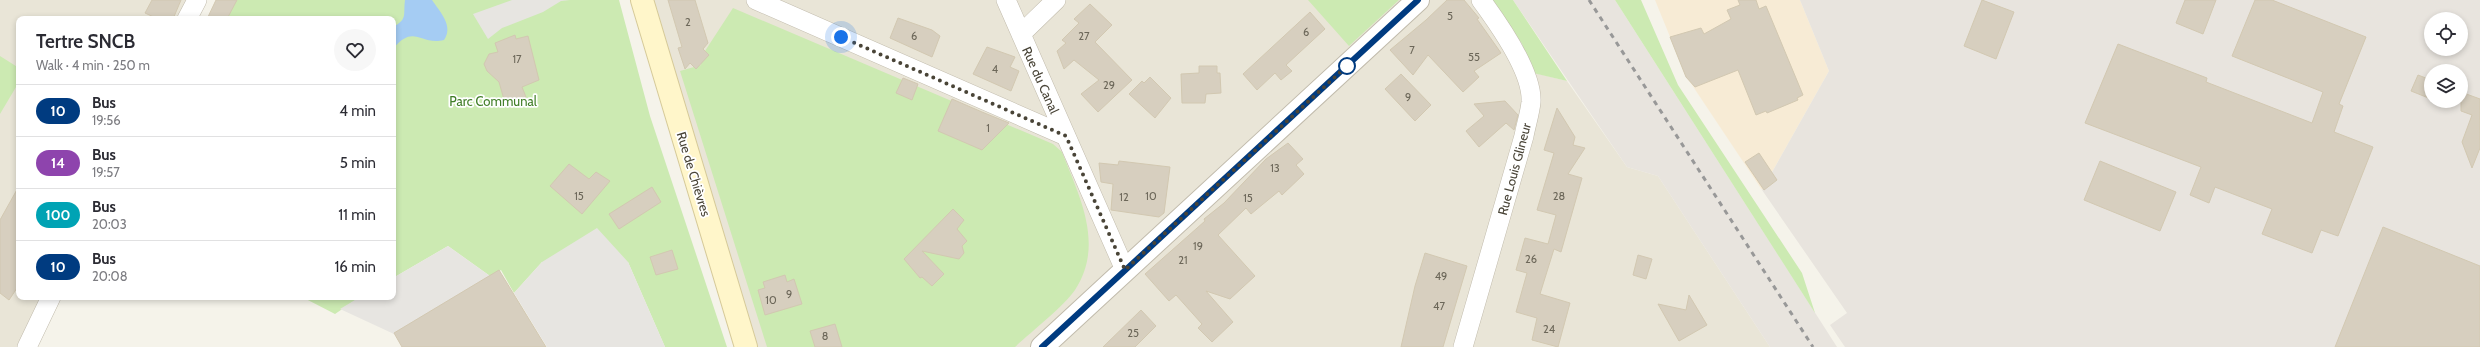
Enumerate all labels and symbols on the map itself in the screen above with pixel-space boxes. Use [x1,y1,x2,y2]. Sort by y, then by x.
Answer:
house number: 5 [1447,9,1453,23]
house number: 2 [685,15,691,29]
house number: 6 [1303,25,1309,39]
your location [831,27,851,47]
house number: 6 [911,29,917,43]
house number: 27 [1078,29,1090,43]
house number: 7 [1409,43,1415,57]
street label: Rue du Canal [1019,44,1063,116]
house number: 55 [1468,50,1480,64]
house number: 17 [512,52,522,66]
unlabelled marker [1338,57,1356,75]
house number: 4 [992,62,999,76]
house number: 29 [1103,78,1115,92]
house number: 9 [1405,90,1411,104]
park label: Parc Communal [449,93,537,109]
street label: Rue Louis Glineur [1494,120,1534,217]
house number: 1 [986,121,990,135]
street label: Rue de Chièvres [674,130,715,219]
house number: 13 [1270,161,1280,175]
house number: 15 [574,189,584,203]
house number: 10 [1145,189,1157,203]
house number: 28 [1553,189,1565,203]
house number: 12 [1119,190,1129,204]
house number: 15 [1243,191,1253,205]
house number: 19 [1193,239,1203,253]
house number: 26 [1525,252,1537,266]
house number: 21 [1178,253,1188,267]
house number: 49 [1435,269,1447,283]
house number: 9 [786,287,792,301]
house number: 10 [765,293,777,307]
house number: 47 [1433,299,1445,313]
house number: 24 [1543,322,1556,336]
house number: 25 [1127,326,1139,340]
house number: 8 [822,329,828,343]

